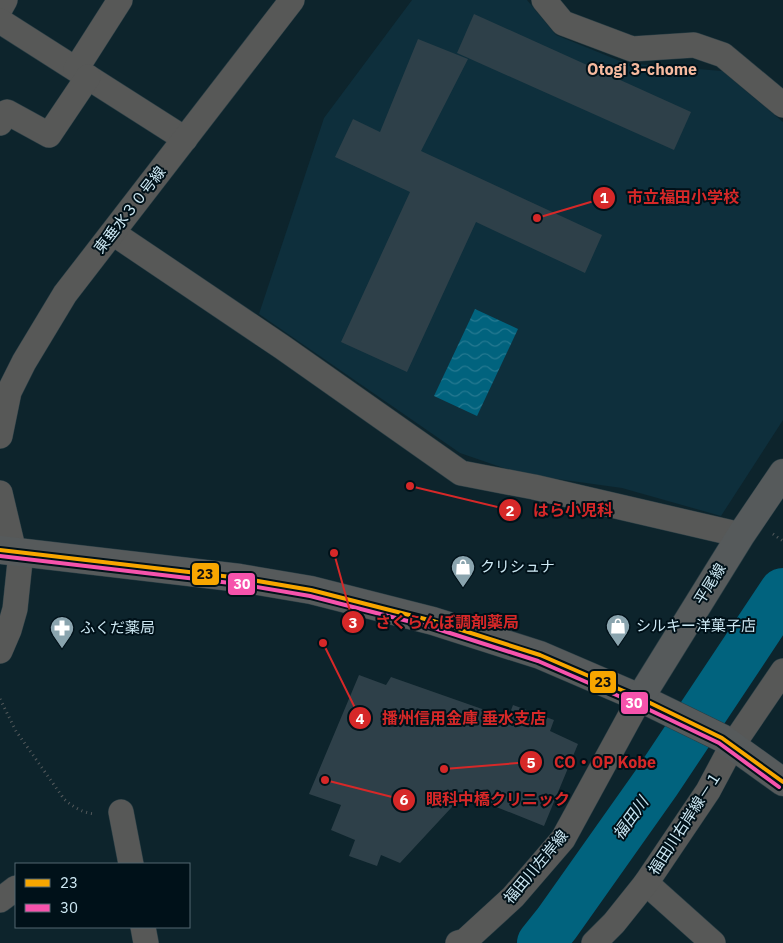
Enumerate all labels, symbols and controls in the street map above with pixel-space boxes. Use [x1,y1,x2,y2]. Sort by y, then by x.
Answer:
district label: Otogi 3-chome [587,59,697,79]
street label: 東垂水３０号線 [90,162,169,257]
callout: 市立福田小学校 [592,182,749,213]
text: 市立福田小学校 [627,187,739,207]
text: 1 [599,188,609,207]
callout: はら小児科 [498,495,623,526]
text: はら小児科 [533,500,613,520]
text: 2 [505,501,515,520]
shop icon: クリシュナ [450,554,476,588]
place label: クリシュナ [480,557,555,576]
street label: 平尾線 [690,560,730,608]
line badge: 23 [191,562,220,586]
text: 23 [197,565,213,583]
line badge: 30 [227,572,256,596]
text: 30 [234,575,250,593]
callout: さくらんぼ調剤薬局 [340,607,529,638]
text: さくらんぼ調剤薬局 [375,612,519,632]
text: 3 [348,613,358,632]
shop icon: シルキー洋菓子店 [605,613,631,647]
pharmacy icon: ふくだ薬局 [49,615,75,649]
place label: シルキー洋菓子店 [636,616,756,635]
place label: ふくだ薬局 [80,618,155,637]
line badge: 23 [589,670,617,694]
text: 23 [595,673,611,691]
line badge: 30 [620,691,649,715]
text: 30 [626,694,642,712]
callout: 播州信用金庫 垂水支店 [347,703,556,734]
text: 播州信用金庫 垂水支店 [382,708,546,728]
text: 4 [355,709,365,728]
callout: CO・OP Kobe [519,747,666,778]
text: CO・OP Kobe [554,752,656,772]
text: 5 [526,753,536,772]
street label: 福田川右岸線－１ [644,767,725,878]
callout: 眼科中橋クリニック [391,784,580,815]
text: 眼科中橋クリニック [426,789,570,809]
text: 6 [399,790,409,809]
water label: 福田川 [608,791,653,843]
street label: 福田川左岸線 [499,826,572,907]
legend [15,863,190,928]
text: 23 [60,873,78,892]
text: 30 [60,898,78,917]

